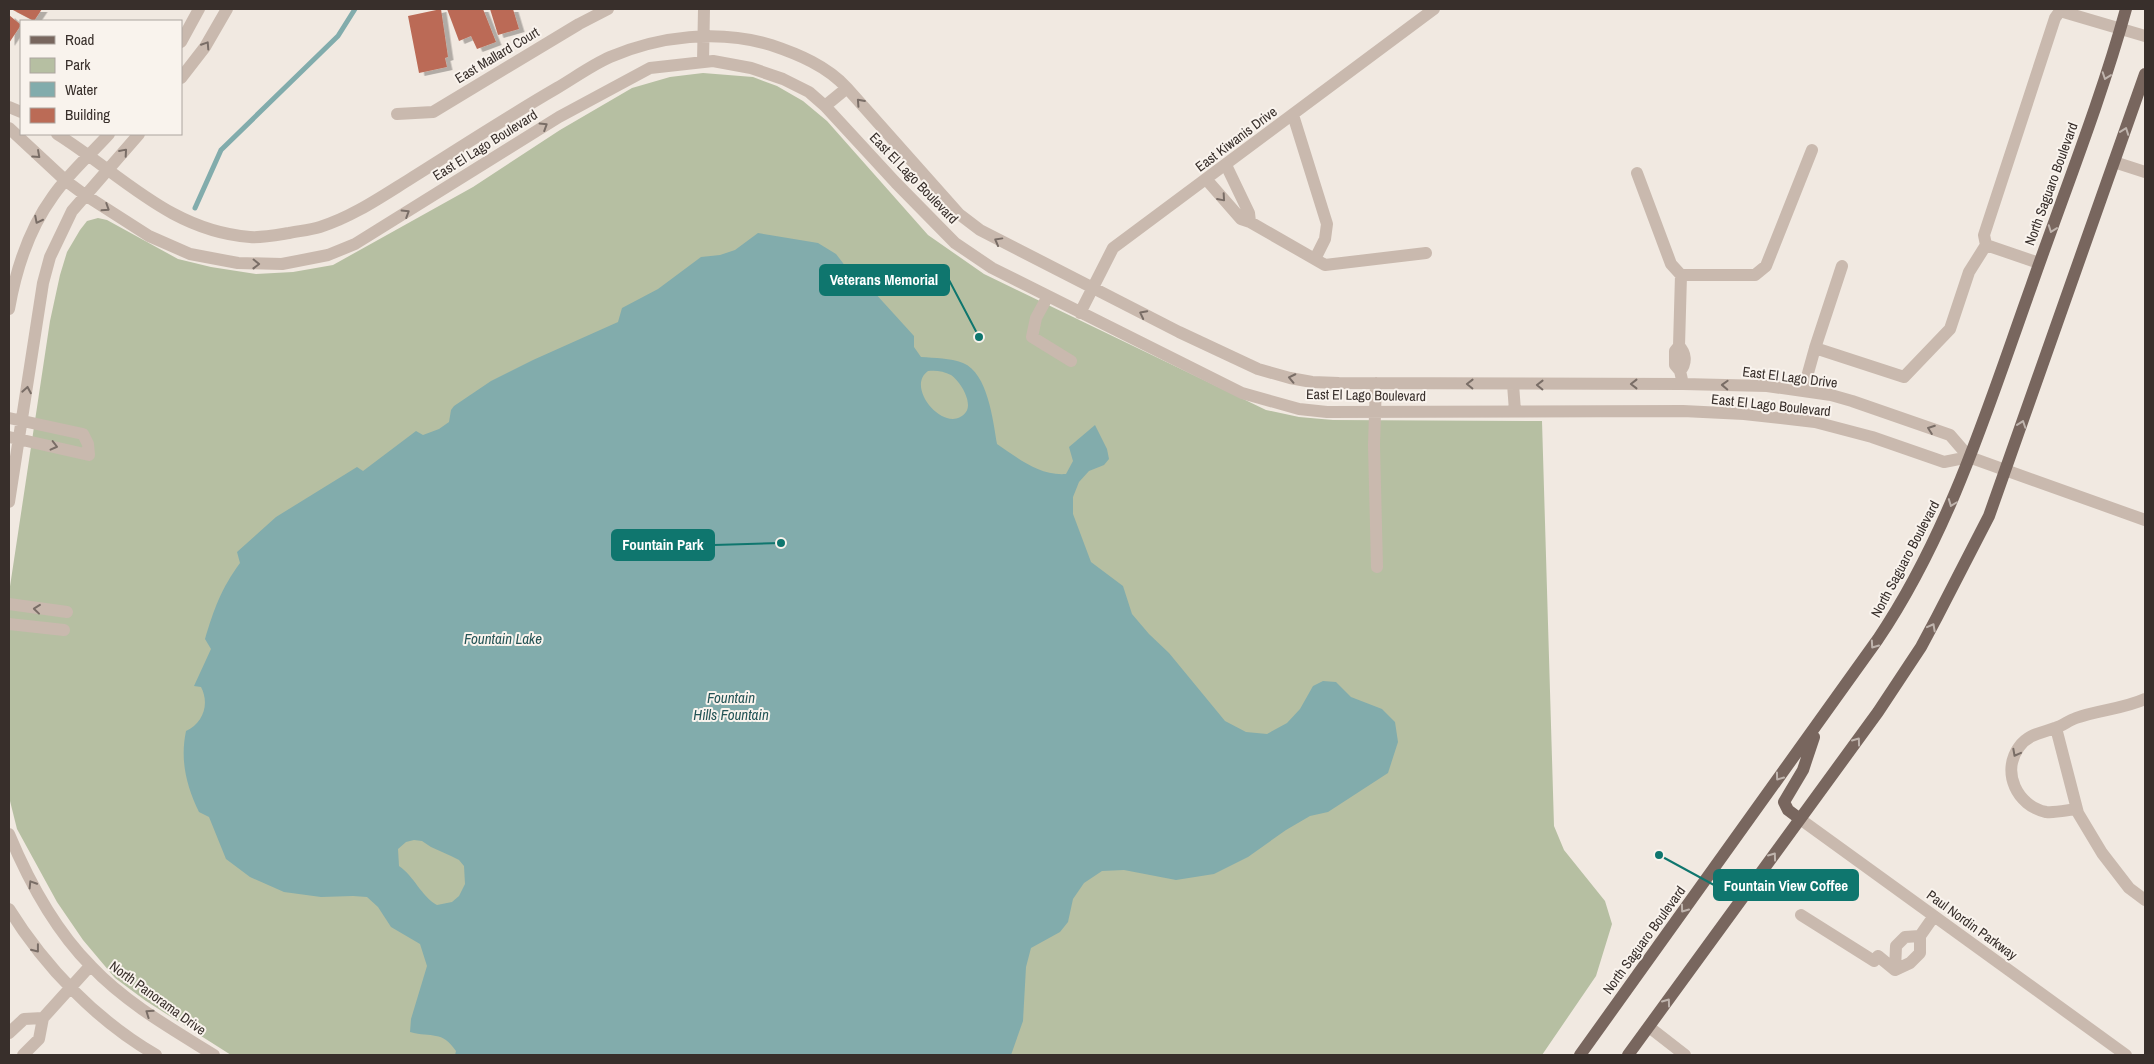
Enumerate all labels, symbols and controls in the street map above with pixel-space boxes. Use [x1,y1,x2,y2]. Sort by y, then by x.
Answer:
legend [20,20,182,135]
street label: East Mallard Court [452,23,542,87]
text: Road [65,29,94,50]
one-way arrow [200,41,209,50]
text: Park [65,54,91,75]
one-way arrow [2102,71,2112,79]
text: Water [65,79,97,100]
one-way arrow [856,99,865,108]
street label: East Kiwanis Drive [1192,102,1280,176]
text: Building [65,104,110,125]
street label: East El Lago Boulevard [429,106,541,184]
street label: North Saguaro Boulevard [2020,120,2082,248]
one-way arrow [539,123,548,133]
one-way arrow [2119,128,2129,136]
street label: East El Lago Boulevard [866,129,962,227]
one-way arrow [31,149,40,158]
one-way arrow [118,149,126,158]
one-way arrow [1217,192,1226,201]
one-way arrow [100,202,110,211]
one-way arrow [401,210,410,219]
one-way arrow [34,215,44,224]
one-way arrow [2048,224,2058,232]
one-way arrow [995,237,1004,247]
one-way arrow [252,259,260,269]
callout: Veterans Memorial [820,265,949,295]
text: Veterans Memorial [830,269,938,290]
one-way arrow [1140,310,1149,320]
street label: East El Lago Drive [1741,362,1839,392]
one-way arrow [1288,373,1297,384]
one-way arrow [1466,379,1474,389]
one-way arrow [1535,379,1543,390]
one-way arrow [1630,379,1638,389]
one-way arrow [1720,380,1728,390]
street label: East El Lago Boulevard [1306,385,1426,405]
one-way arrow [21,386,31,394]
street label: East El Lago Boulevard [1710,390,1832,420]
one-way arrow [2016,420,2026,429]
one-way arrow [1927,425,1935,435]
one-way arrow [49,440,58,451]
street label: North Saguaro Boulevard [1867,498,1943,620]
one-way arrow [1947,498,1957,506]
callout: Fountain Park [612,530,714,560]
text: Fountain Park [622,534,704,555]
one-way arrow [33,604,41,615]
one-way arrow [1926,623,1936,632]
water label: Fountain Lake [464,628,542,649]
one-way arrow [1871,639,1880,649]
water label: Fountain Hills Fountain [693,687,769,725]
one-way arrow [1851,737,1860,747]
one-way arrow [2012,747,2022,756]
one-way arrow [1776,771,1785,781]
one-way arrow [1767,852,1776,862]
callout: Fountain View Coffee [1714,870,1858,900]
text: Fountain View Coffee [1724,875,1848,896]
one-way arrow [28,880,38,889]
street label: North Saguaro Boulevard [1599,882,1689,998]
street label: Paul Nordin Parkway [1923,886,2021,964]
one-way arrow [1682,903,1690,912]
one-way arrow [31,943,39,952]
street label: North Panorama Drive [106,957,210,1039]
one-way arrow [1661,998,1670,1008]
one-way arrow [146,1011,155,1019]

